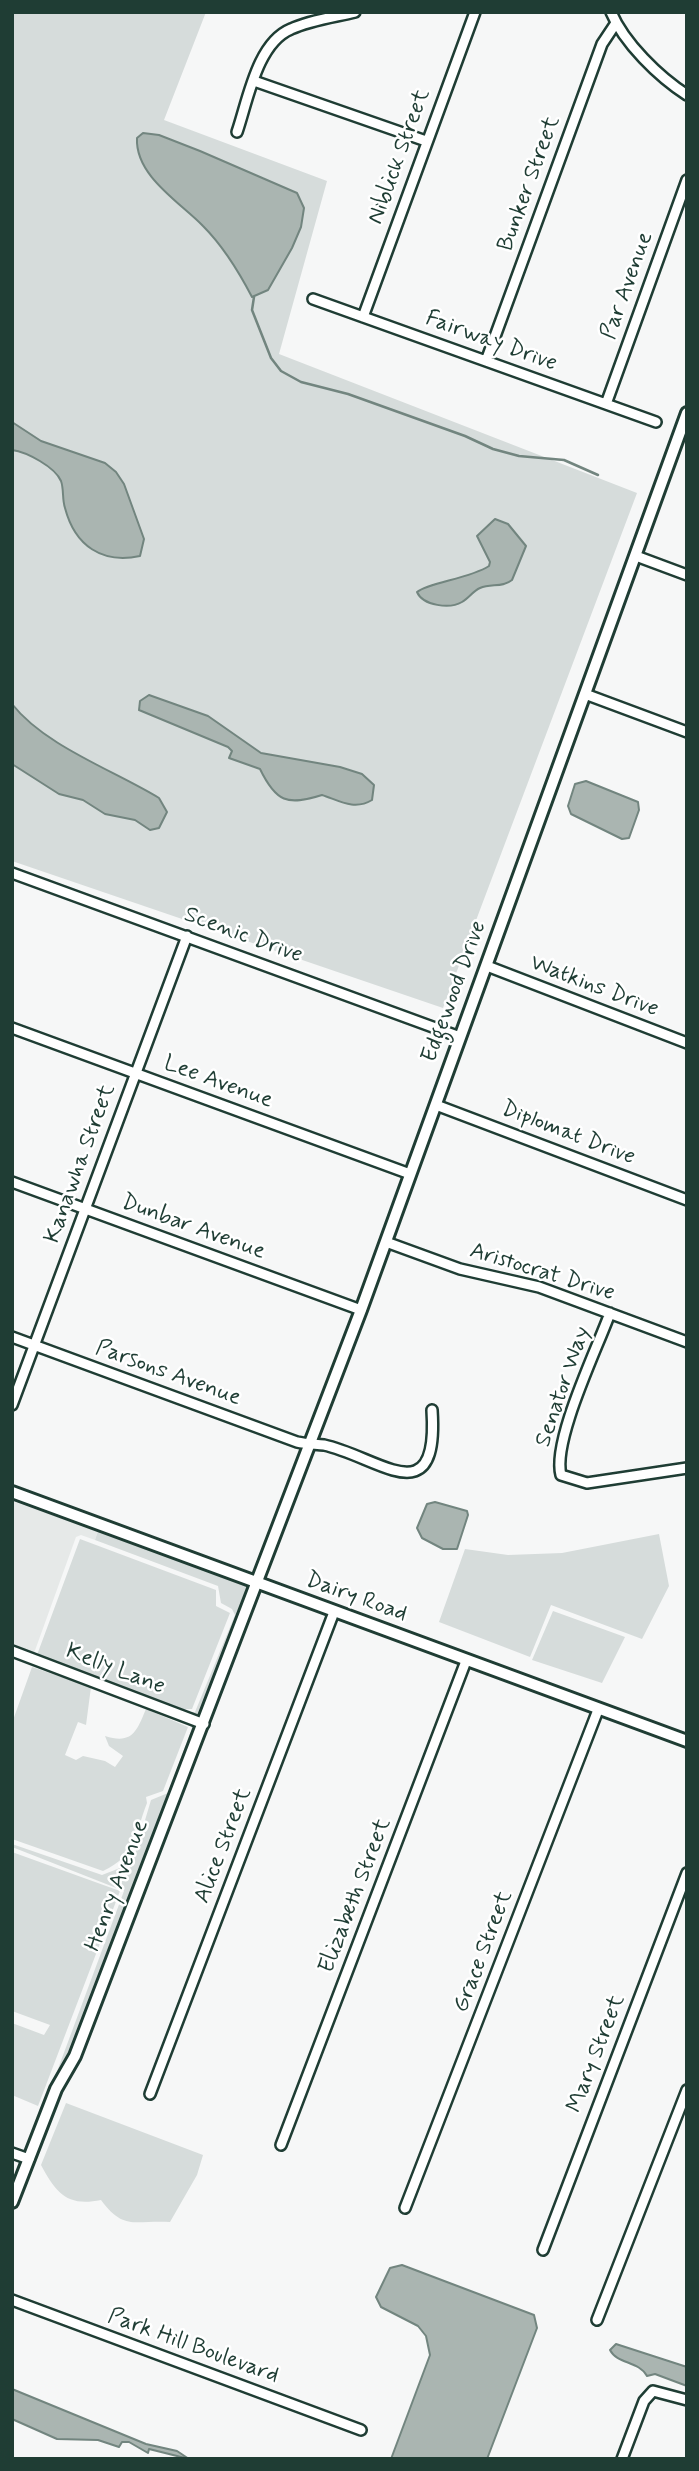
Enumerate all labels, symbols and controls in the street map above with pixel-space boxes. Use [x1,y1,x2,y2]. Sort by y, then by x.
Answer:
street label: Niblick Street [363,86,437,228]
street label: Bunker Street [493,113,567,255]
street label: Par Avenue [596,228,660,344]
street label: Fairway Drive [421,305,561,379]
street label: Scenic Drive [180,902,306,970]
street label: Edgewood Drive [417,917,493,1067]
street label: Watkins Drive [526,950,662,1024]
street label: Lee Avenue [160,1051,276,1115]
street label: Kanawha Street [39,1081,123,1247]
street label: Diplomat Drive [497,1096,639,1172]
street label: Dunbar Avenue [117,1189,269,1267]
street label: Aristocrat Drive [466,1238,618,1308]
street label: Senator Way [531,1323,597,1451]
street label: Parsons Avenue [91,1335,245,1413]
street label: Dairy Road [302,1567,410,1629]
street label: Kelly Lane [61,1638,169,1702]
street label: Alice Street [189,1784,259,1908]
street label: Elizabeth Street [314,1815,398,1977]
street label: Henry Avenue [80,1816,156,1956]
street label: Grace Street [448,1887,520,2017]
street label: Mary Street [562,1991,632,2117]
street label: Park Hill Boulevard [104,2303,282,2391]

